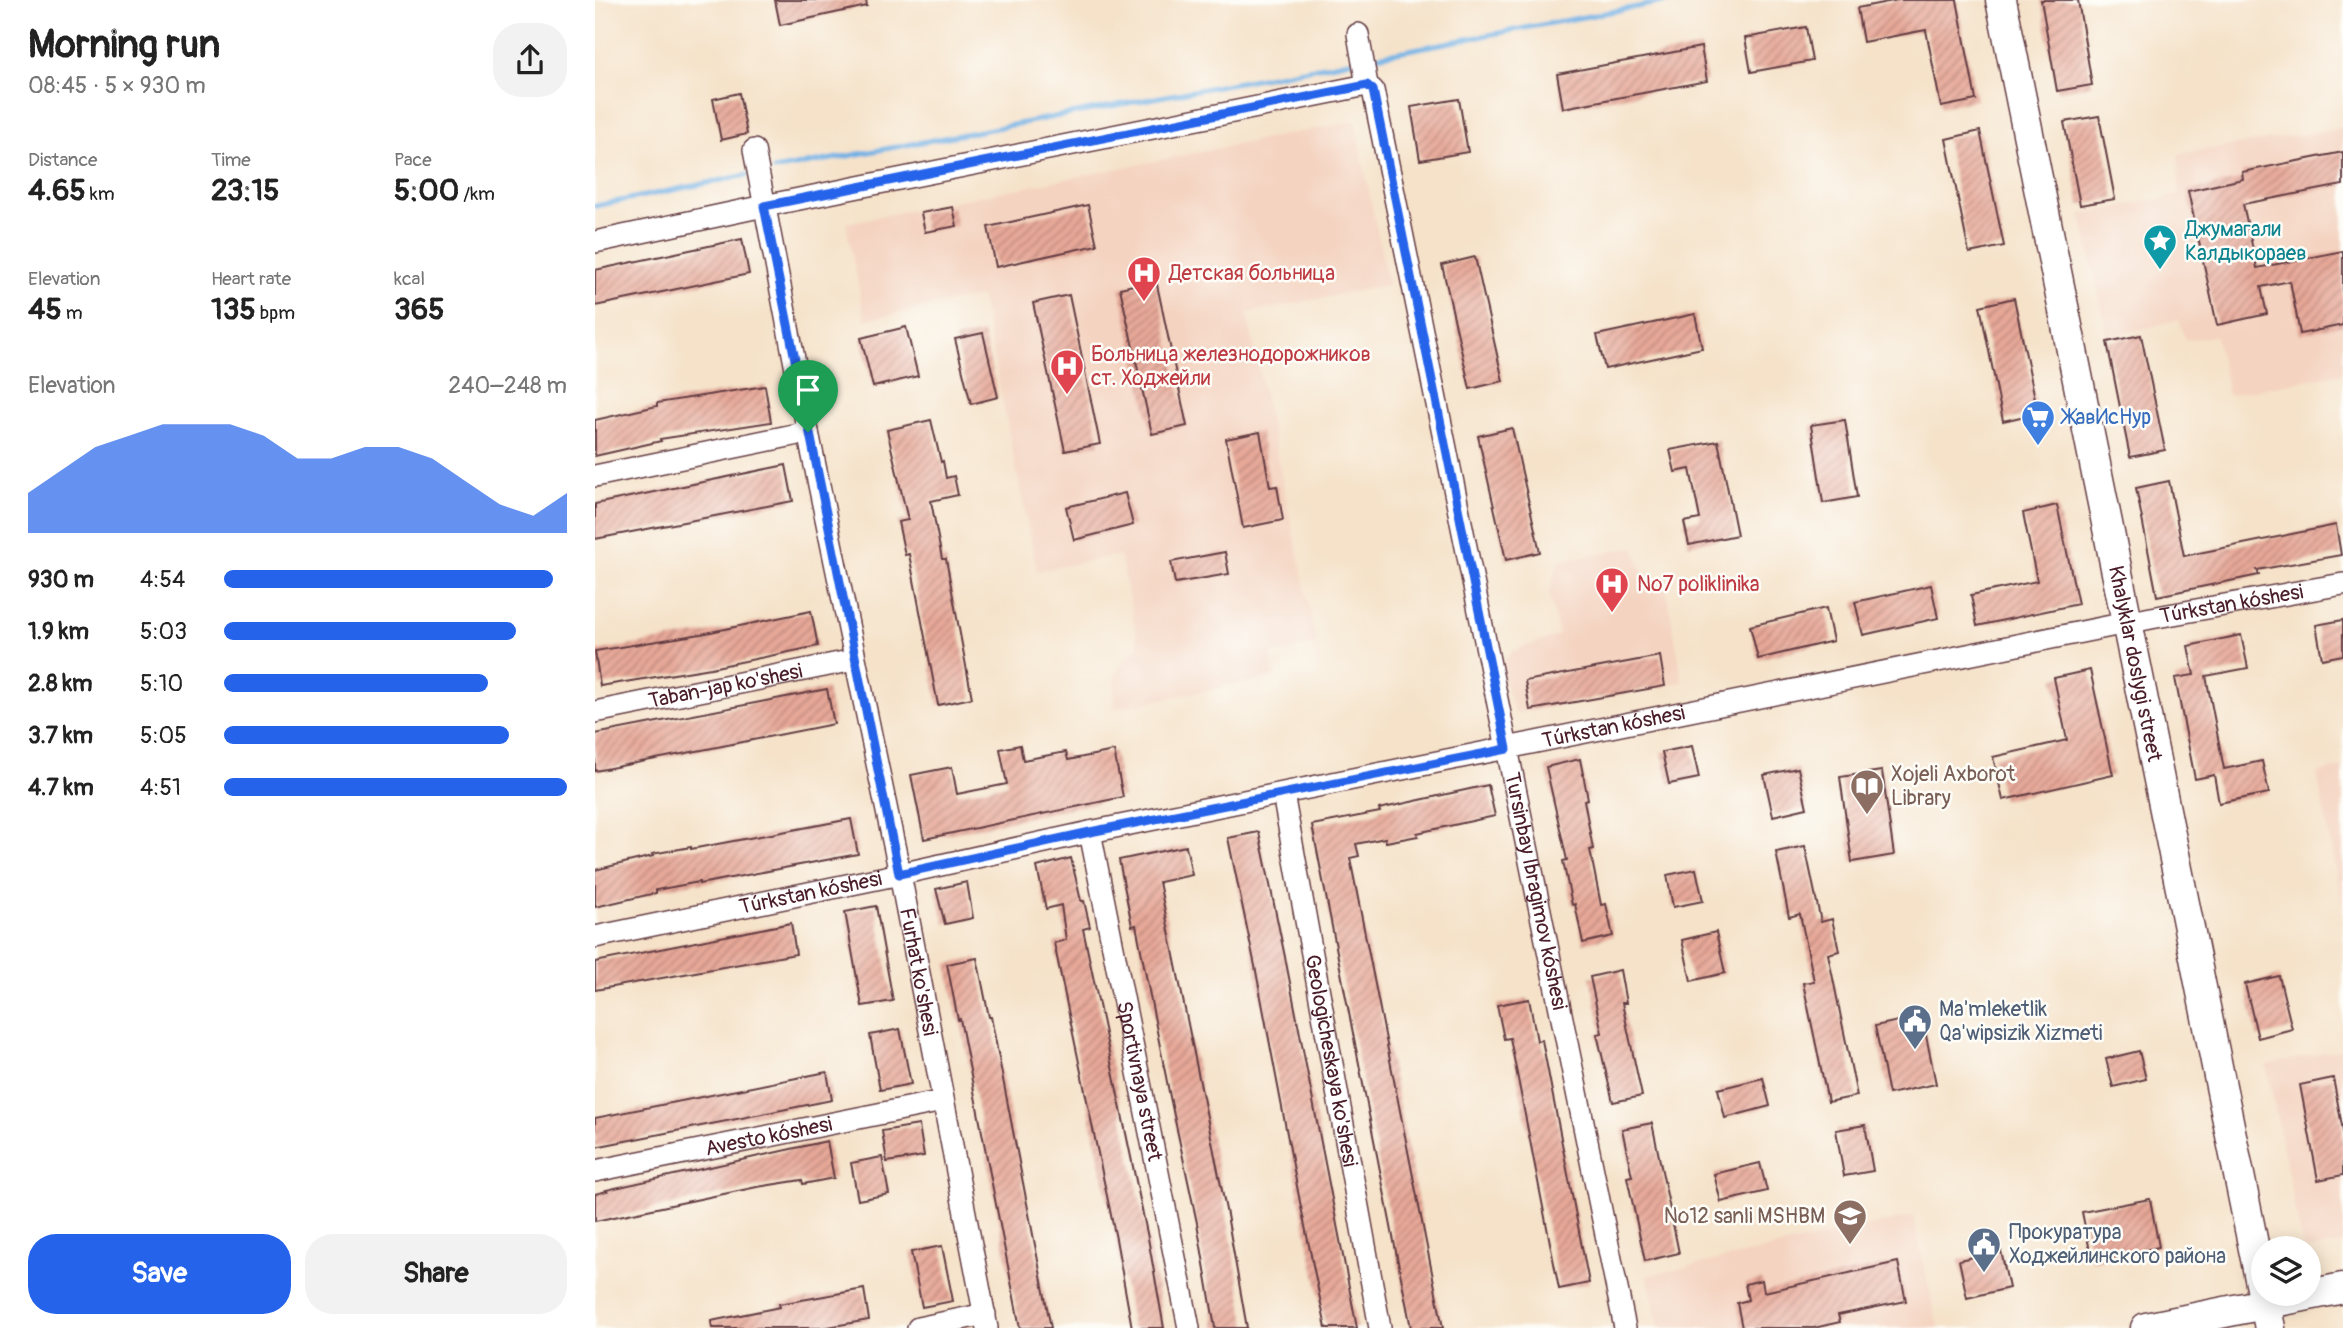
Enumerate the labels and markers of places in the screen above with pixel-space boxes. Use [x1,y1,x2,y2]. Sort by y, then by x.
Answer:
place label: Джумагали Калдыкораев [2184,216,2306,267]
place icon: Джумагали Калдыкораев [2141,222,2179,271]
hospital icon: Детская больница [1125,254,1163,303]
place label: Детская больница [1168,260,1335,287]
place label: Больница железнодорожников ст. Ходжейли [1091,341,1371,392]
hospital icon: Больница железнодорожников ст. Ходжейли [1048,347,1086,396]
pin [778,360,838,432]
supermarket icon: ЖавИсНур [2019,398,2057,447]
place label: ЖавИсНур [2060,404,2151,431]
hospital icon: №7 poliklinika [1593,565,1631,614]
place label: №7 poliklinika [1637,571,1760,598]
place label: Xojeli Axborot Library [1891,761,2016,812]
library icon: Xojeli Axborot Library [1848,767,1886,816]
place label: Ma'mleketlik Qa'wipsizik Xizmeti [1939,996,2103,1047]
public building icon: Ma'mleketlik Qa'wipsizik Xizmeti [1896,1002,1934,1051]
school or university icon: №12 sanli MSHBM [1831,1197,1869,1246]
place label: №12 sanli MSHBM [1664,1203,1825,1230]
place label: Прокуратура Ходжейлинского района [2009,1219,2226,1270]
public building icon: Прокуратура Ходжейлинского района [1965,1225,2003,1274]

